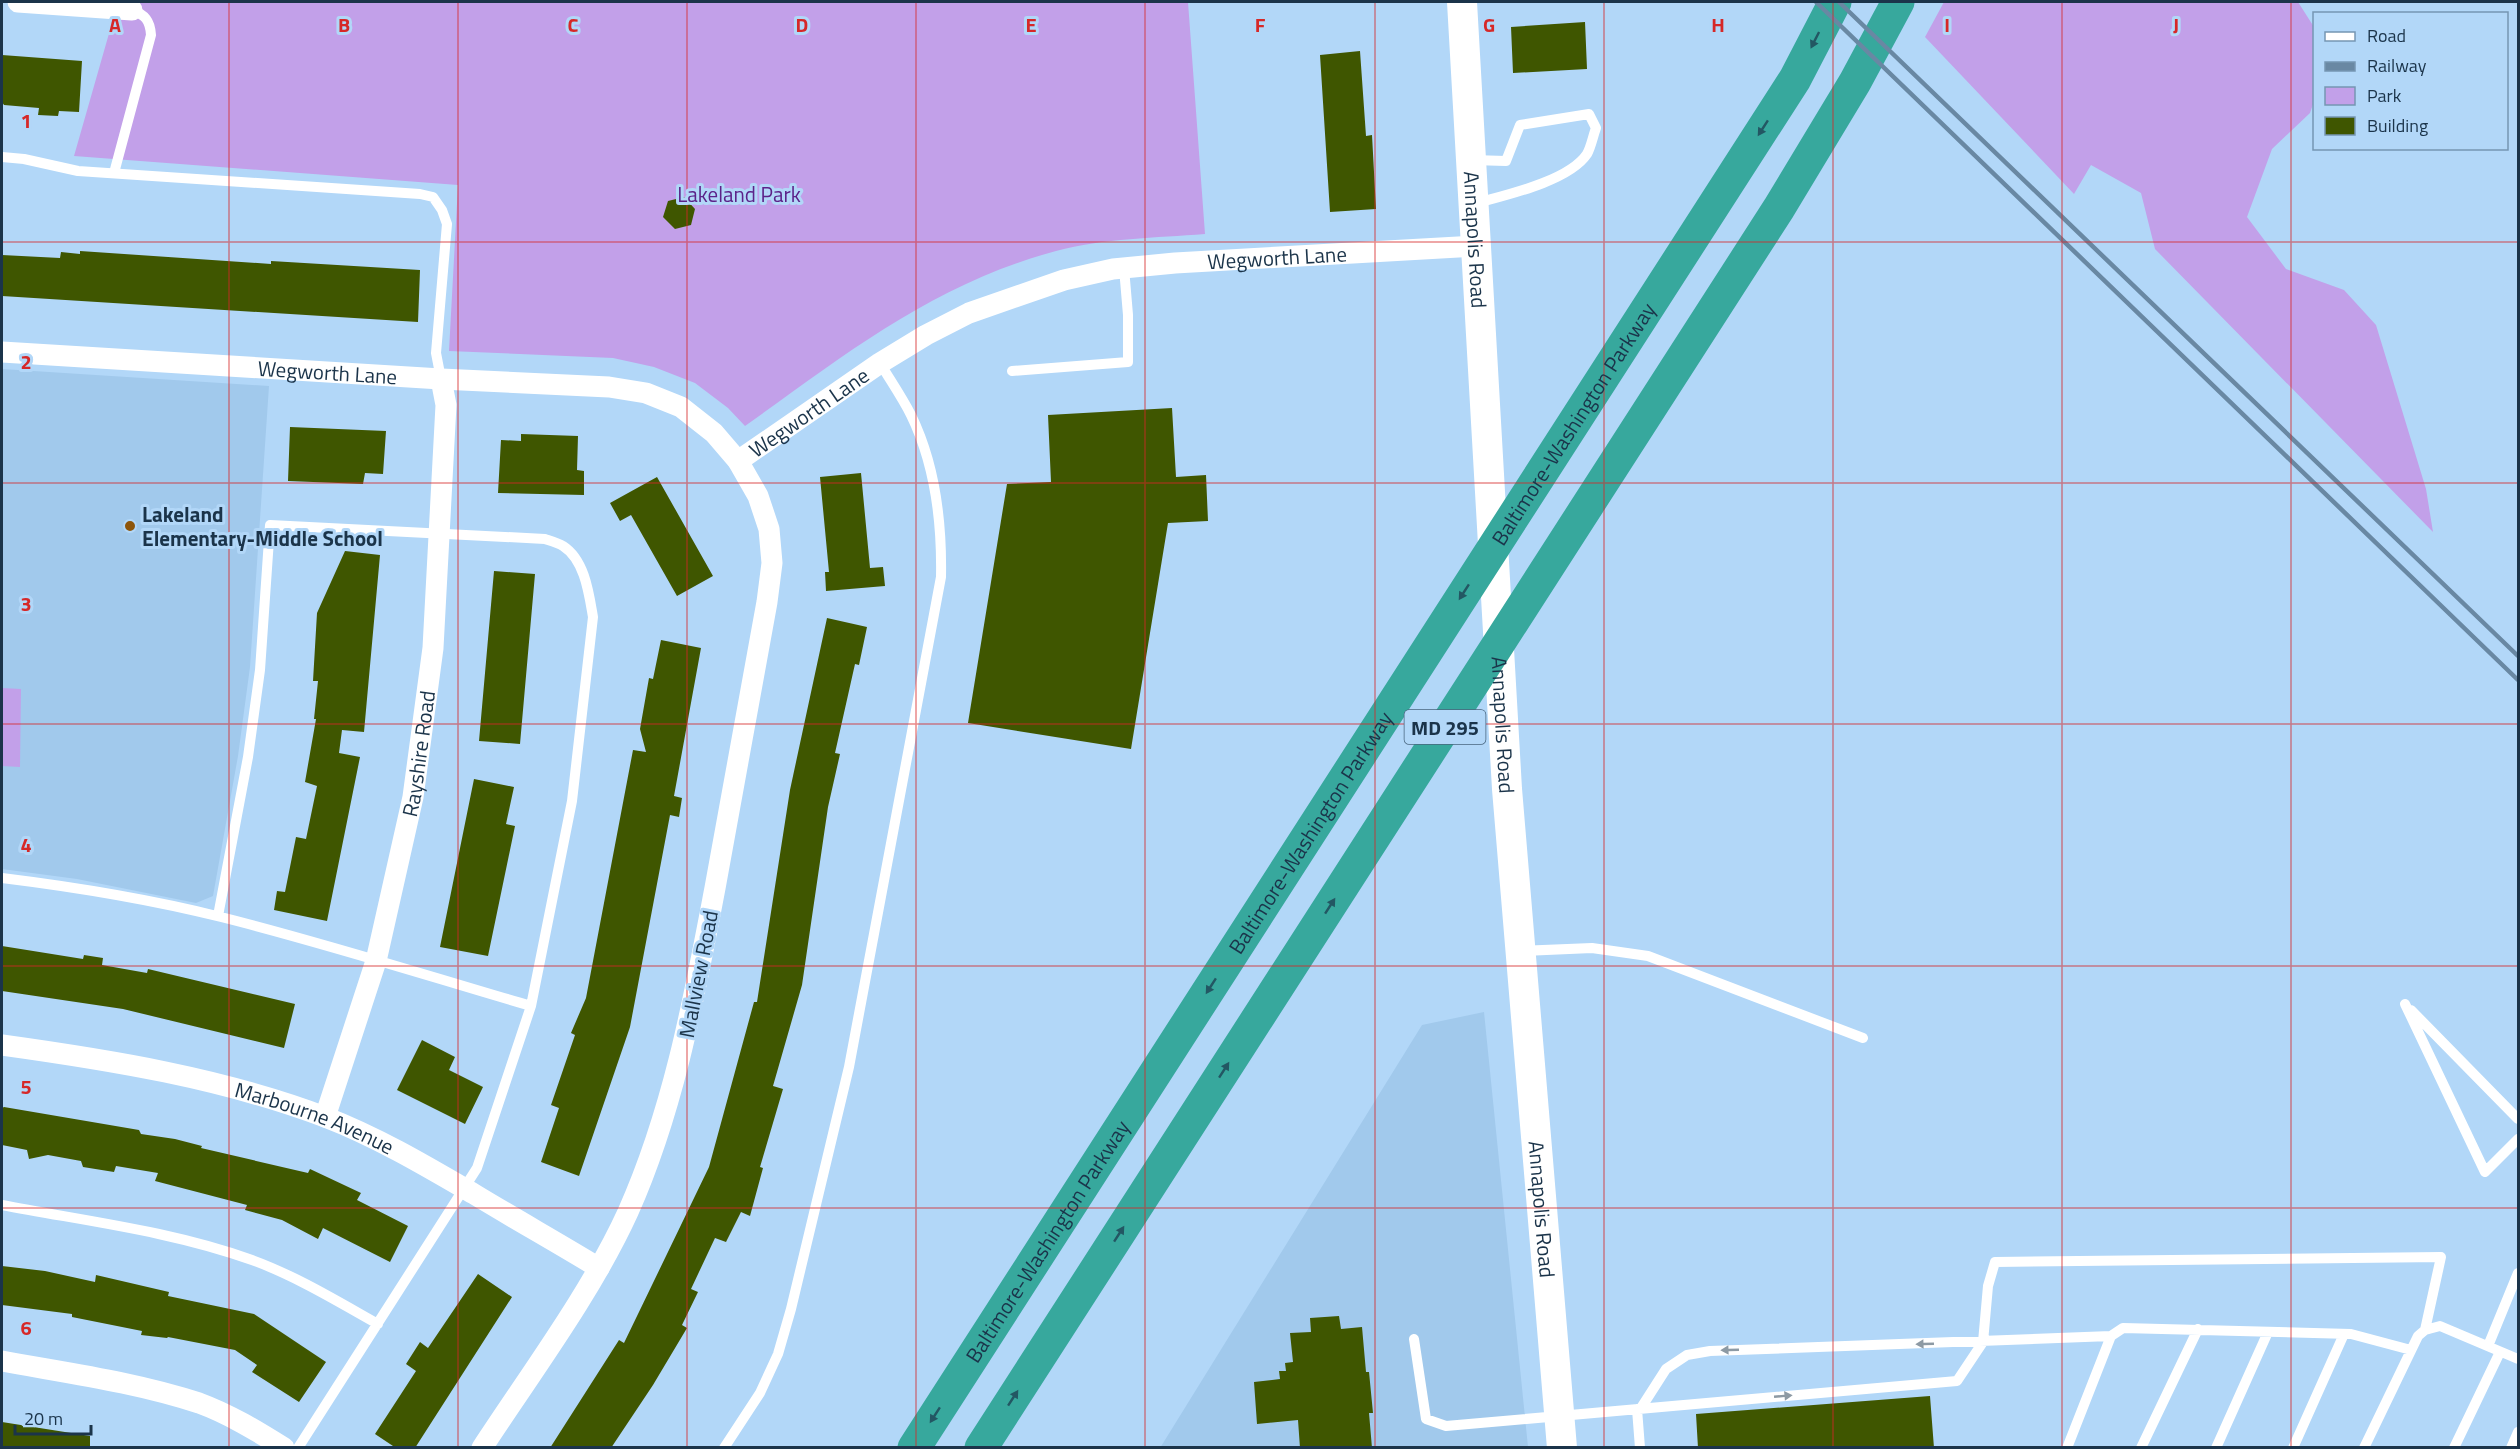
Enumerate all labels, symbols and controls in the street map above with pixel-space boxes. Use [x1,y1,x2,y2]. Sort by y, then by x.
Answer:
text: A [109,9,121,40]
text: B [338,9,350,40]
text: C [568,9,579,40]
text: D [796,9,808,40]
text: E [1025,9,1037,40]
text: F [1255,9,1266,40]
text: G [1483,9,1495,40]
text: H [1711,9,1725,40]
text: I [1944,9,1950,40]
text: J [2173,9,2179,40]
legend [2313,12,2508,150]
text: Road [2367,22,2406,49]
one-way arrow [1810,32,1820,49]
text: Railway [2367,52,2427,79]
text: Park [2367,82,2402,109]
text: 1 [20,105,32,136]
text: Building [2367,112,2428,139]
one-way arrow [1758,120,1769,136]
street label: Annapolis Road [1456,170,1495,309]
park label: Lakeland Park [677,178,801,210]
street label: Wegworth Lane [1206,237,1348,277]
street label: Baltimore-Washington Parkway [1483,296,1663,551]
text: 2 [20,346,32,377]
street label: Wegworth Lane [257,352,398,392]
street label: Wegworth Lane [742,359,875,465]
place label: Lakeland Elementary-Middle School [142,498,383,554]
marker: Lakeland Elementary-Middle School [123,519,137,533]
one-way arrow [1459,584,1470,601]
text: 3 [20,588,32,619]
street label: Annapolis Road [1483,655,1523,794]
street label: Rayshire Road [393,689,443,820]
street label: Baltimore-Washington Parkway [1220,705,1400,960]
road number: MD 295 [1404,710,1486,744]
text: 4 [20,829,32,860]
one-way arrow [1324,898,1335,914]
street label: Mallview Road [670,908,726,1040]
one-way arrow [1206,978,1217,994]
one-way arrow [1218,1062,1229,1078]
text: 5 [20,1071,32,1102]
street label: Marbourne Avenue [231,1073,400,1162]
street label: Baltimore-Washington Parkway [957,1113,1137,1369]
street label: Annapolis Road [1520,1140,1564,1279]
one-way arrow [1113,1226,1124,1242]
text: 6 [20,1312,32,1343]
one-way arrow [1915,1340,1934,1349]
one-way arrow [1720,1346,1739,1355]
one-way arrow [1007,1390,1018,1406]
one-way arrow [1774,1391,1793,1401]
scale bar [15,1398,92,1436]
text: 20 m [24,1405,63,1432]
one-way arrow [930,1407,941,1423]

